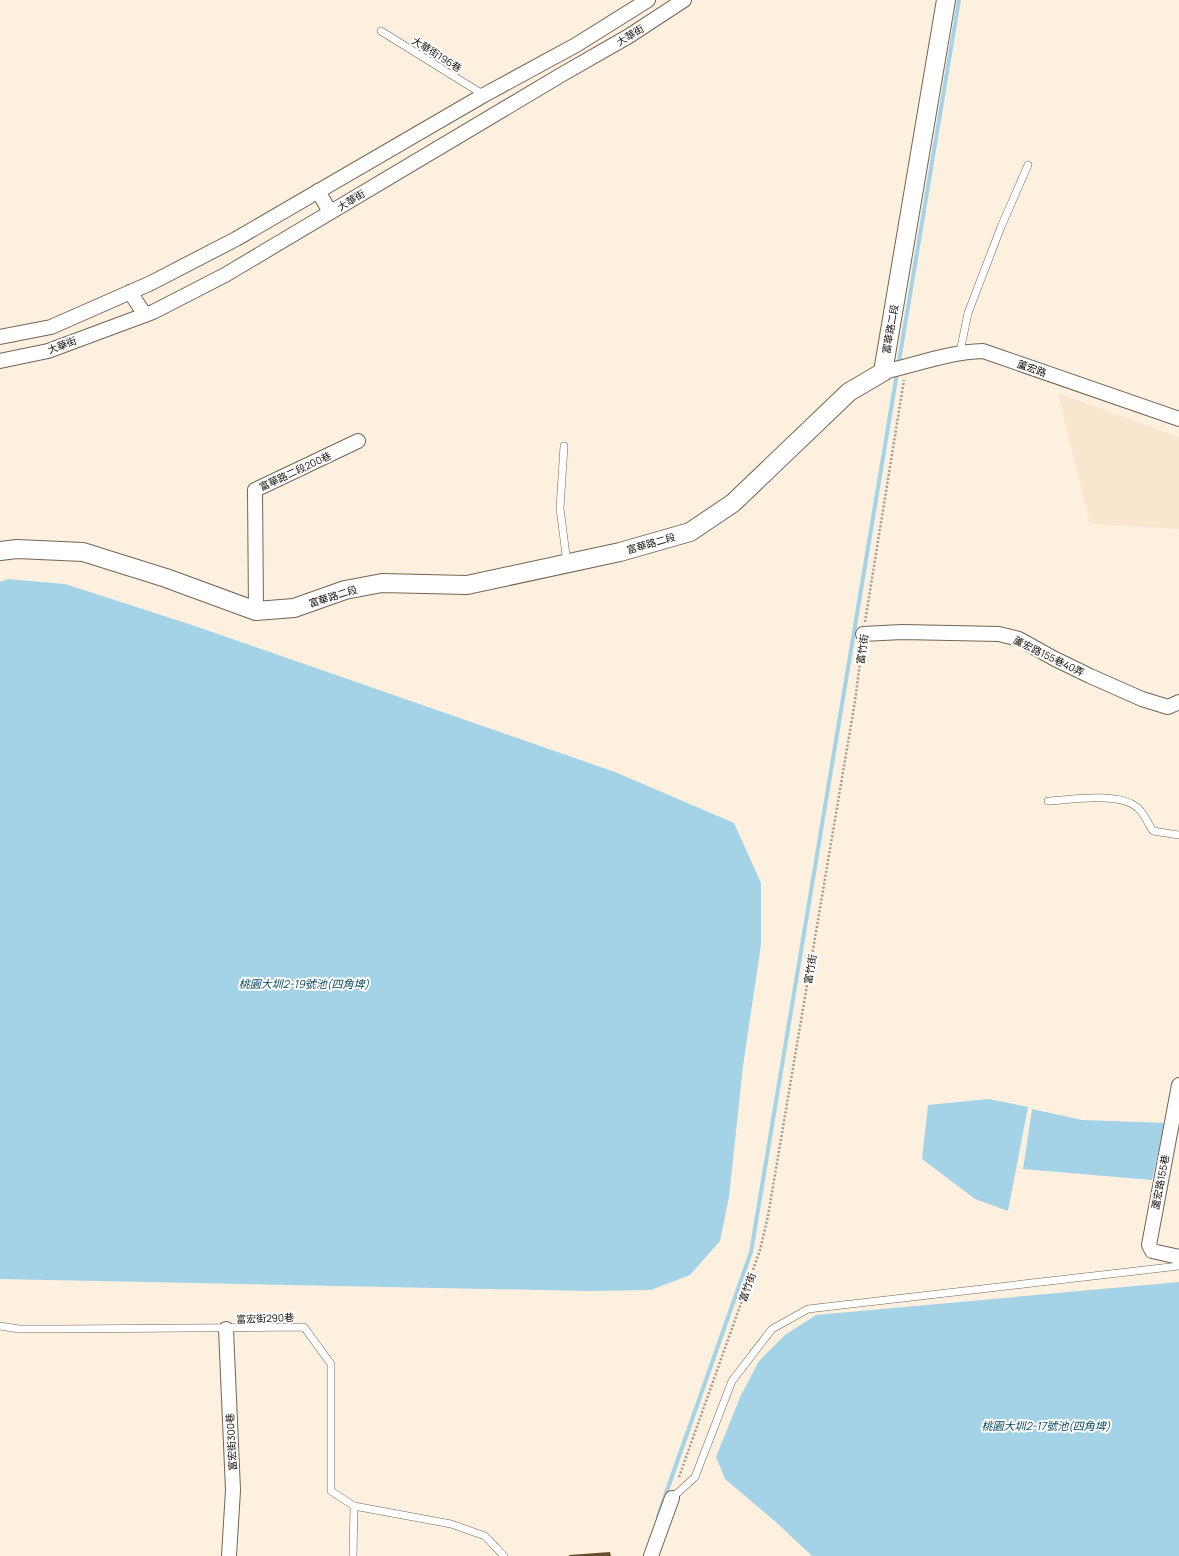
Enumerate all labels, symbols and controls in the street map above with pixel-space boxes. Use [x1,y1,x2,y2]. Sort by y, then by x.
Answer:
street label: 大華街 [614,21,646,49]
street label: 大華街196巷 [409,33,465,75]
street label: 大華街 [335,186,367,214]
street label: 富華路二段 [879,303,901,355]
street label: 大華街 [45,333,79,357]
street label: 蘆宏路 [1016,356,1048,380]
street label: 富華路二段200巷 [257,448,333,494]
street label: 富華路二段 [625,529,677,557]
street label: 富華路二段 [307,582,359,610]
street label: 富竹街 [853,633,871,665]
street label: 蘆宏路155巷40弄 [1011,633,1087,679]
street label: 富竹街 [801,953,819,985]
water label: 桃園大圳2-19號池(四角埤) [239,976,369,991]
street label: 蘆宏路155巷 [1148,1153,1172,1211]
street label: 富竹街 [735,1271,759,1303]
street label: 富宏街290巷 [236,1310,294,1326]
street label: 富宏街300巷 [222,1413,240,1471]
water label: 桃園大圳2-17號池(四角埤) [981,1418,1111,1433]

